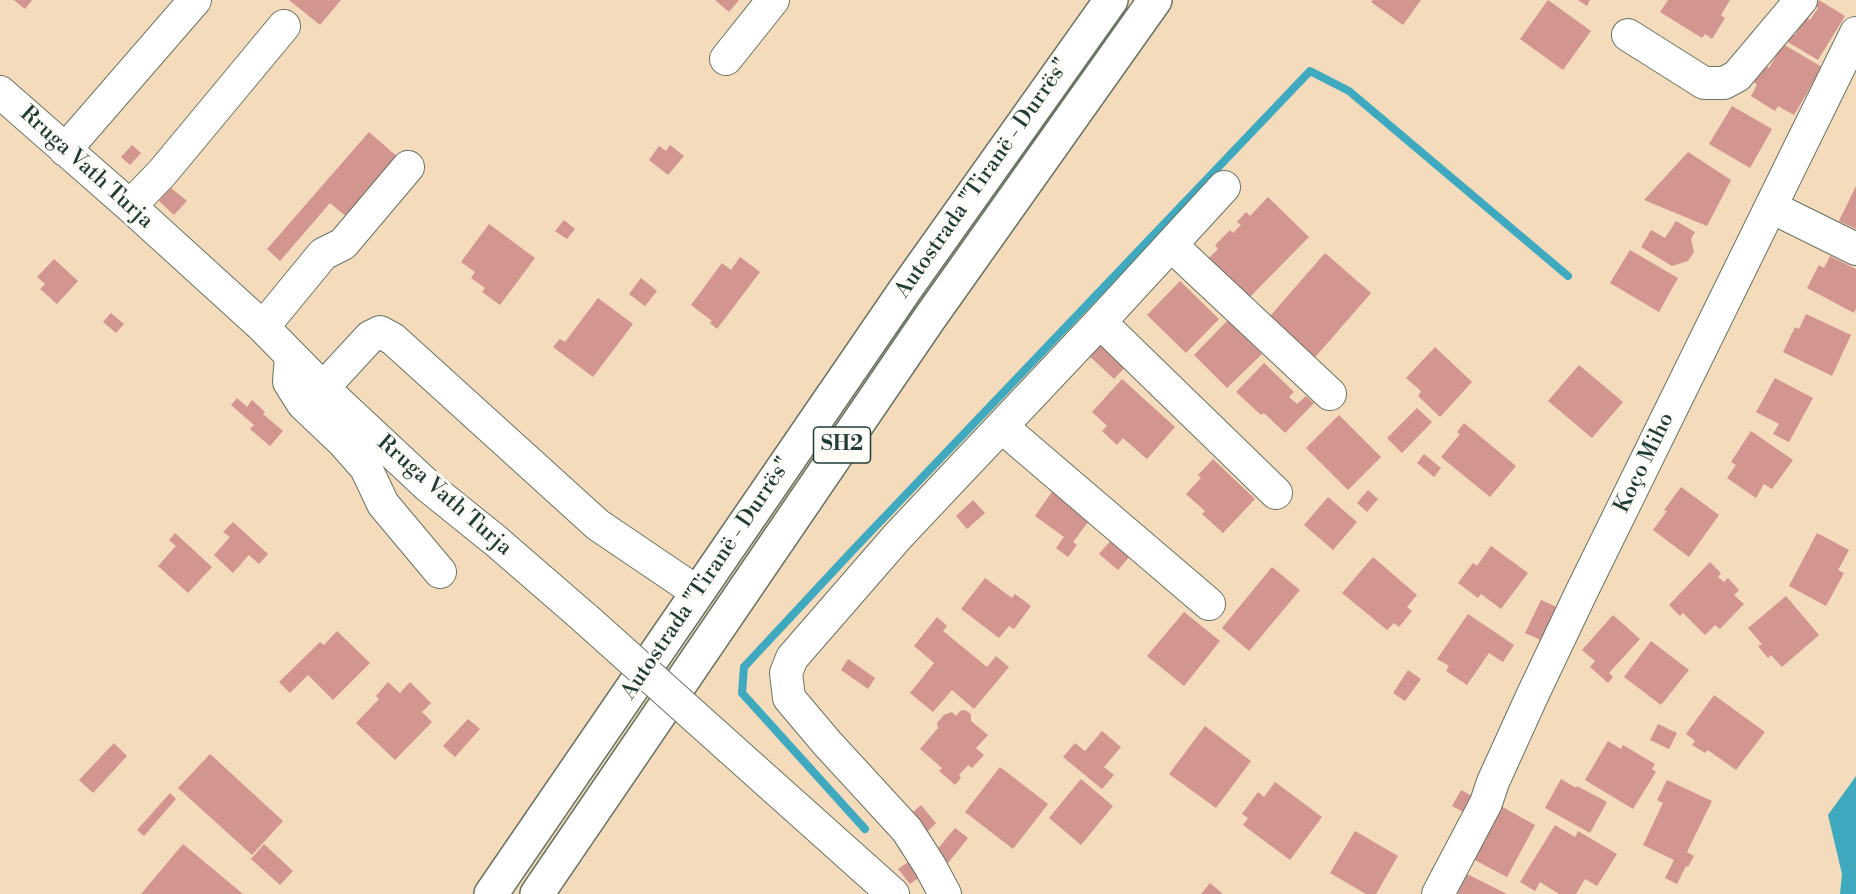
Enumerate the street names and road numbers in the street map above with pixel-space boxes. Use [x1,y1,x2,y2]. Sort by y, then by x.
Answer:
street label: Autostrada "Tiranë - Durrës" [890,54,1076,304]
street label: Rruga Vath Turja [14,101,158,235]
street label: Koço Miho [1609,408,1681,518]
road number: SH2 [814,427,870,463]
street label: Rruga Vath Turja [371,430,517,562]
street label: Autostrada "Tiranë - Durrës" [616,453,798,705]

